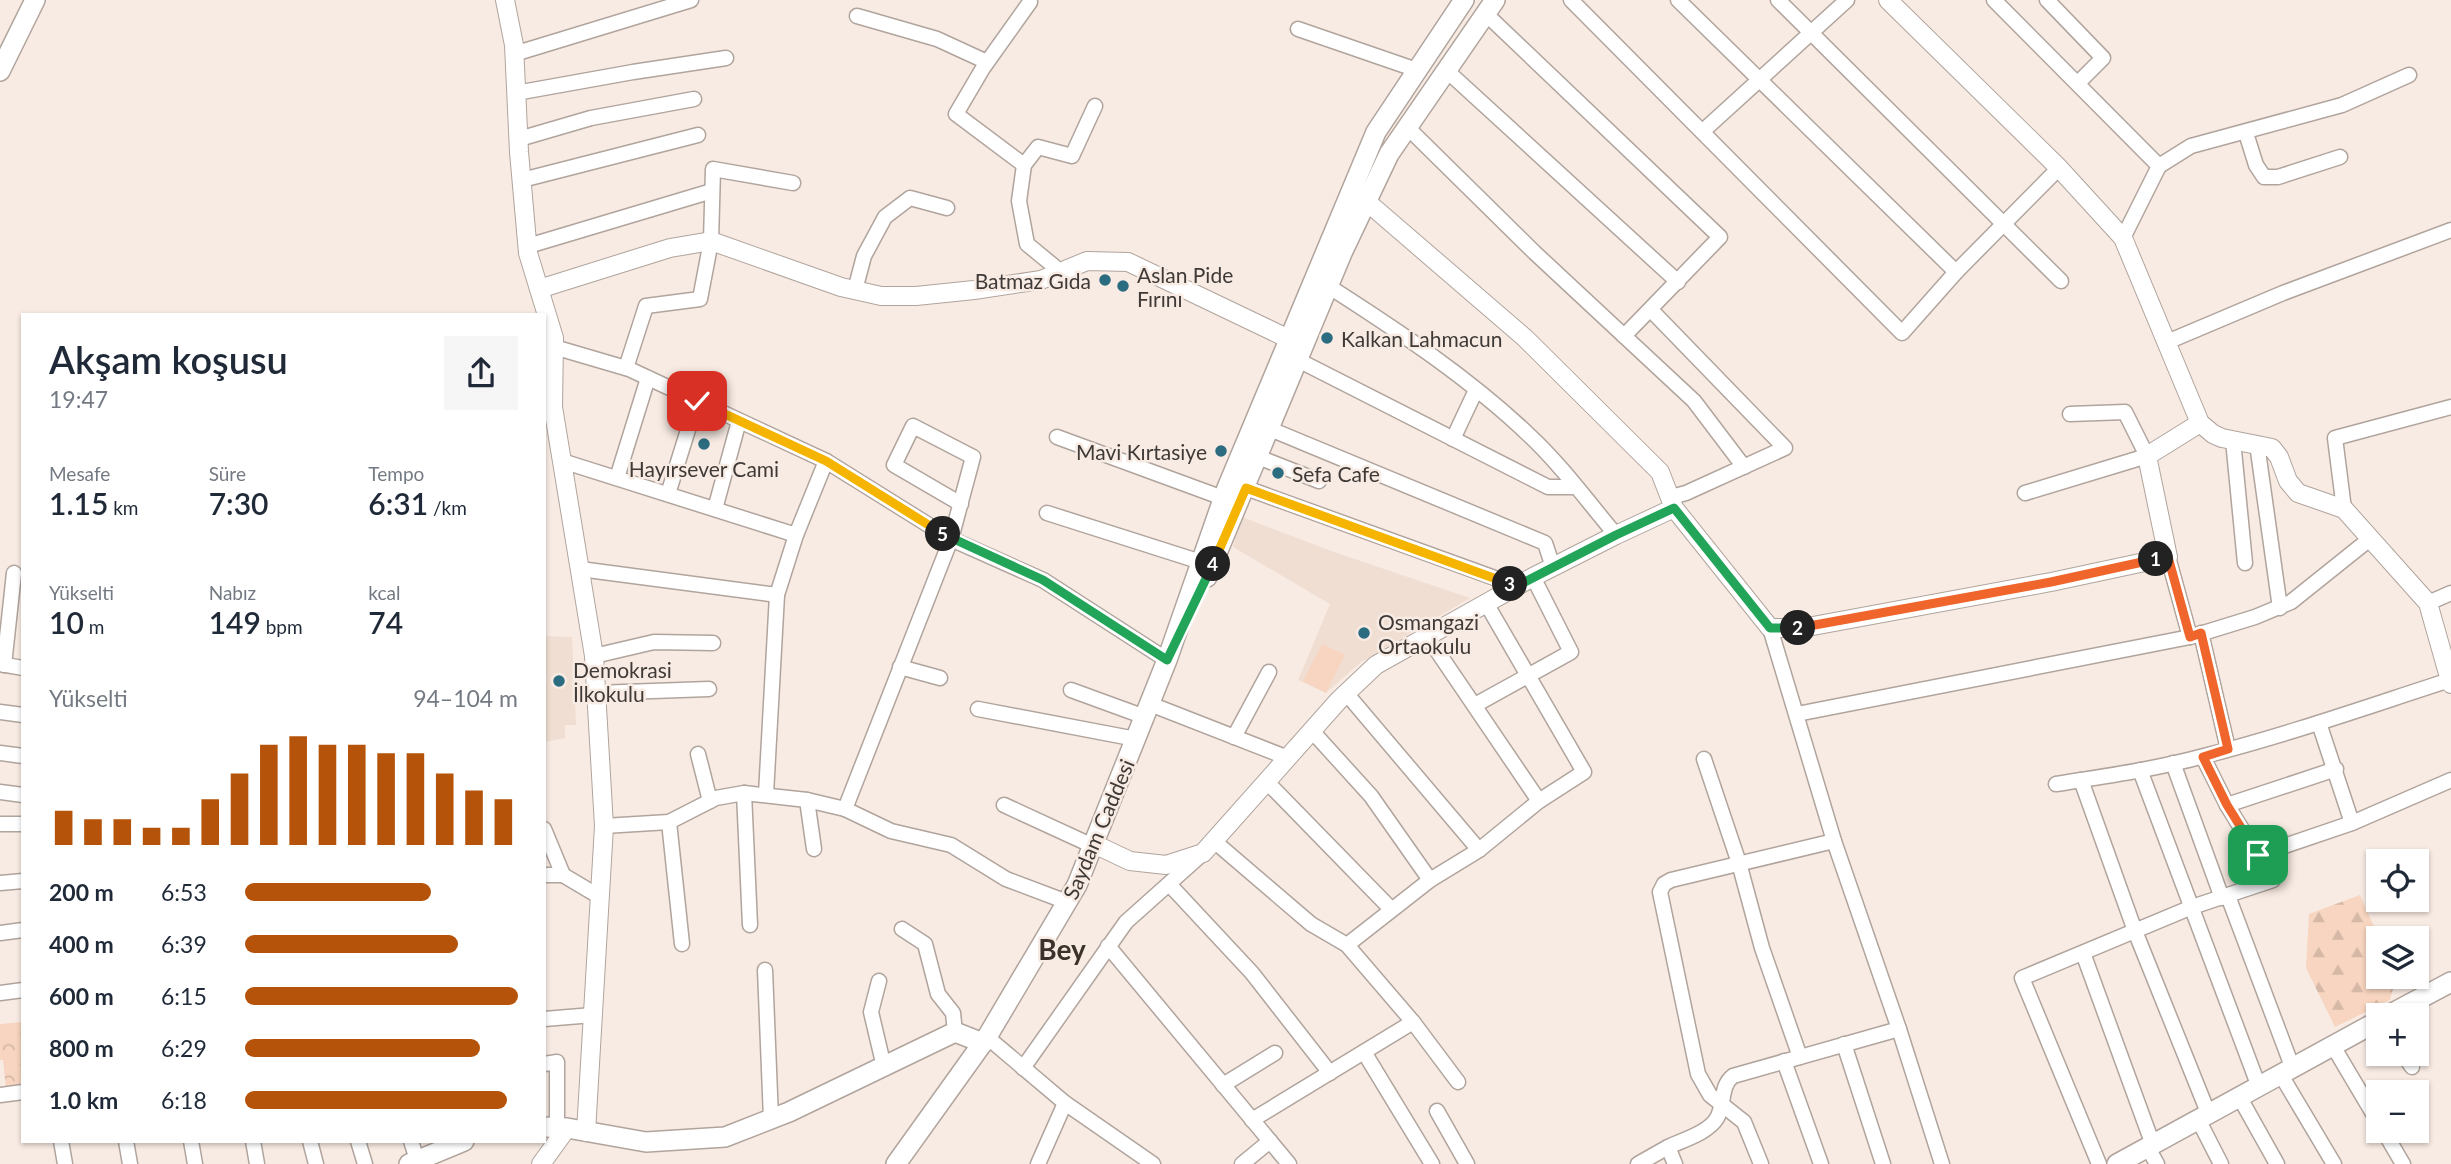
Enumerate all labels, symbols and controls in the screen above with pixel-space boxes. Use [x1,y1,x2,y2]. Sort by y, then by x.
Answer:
place label: Aslan Pide Fırını [1137,262,1233,311]
place label: Batmaz Gıda [975,268,1091,293]
marker: Batmaz Gıda [1097,272,1113,288]
marker: Aslan Pide Fırını [1115,278,1131,294]
place label: Kalkan Lahmacun [1341,326,1503,351]
marker: Kalkan Lahmacun [1319,330,1335,346]
text: Akşam koşusu [49,336,288,382]
button: share [444,336,518,410]
pin [667,371,727,431]
icon: check [678,382,716,420]
text: 19:47 [49,385,108,413]
marker: Hayırsever Cami [696,436,712,452]
place label: Mavi Kırtasiye [1076,439,1207,464]
marker: Mavi Kırtasiye [1213,443,1229,459]
place label: Hayırsever Cami [629,456,779,481]
place label: Sefa Cafe [1292,461,1380,486]
text: Mesafe [49,462,110,485]
text: Süre [209,462,246,485]
text: Tempo [368,462,424,485]
marker: Sefa Cafe [1270,465,1286,481]
text: 1.15 [49,485,108,521]
text: 7:30 [209,485,268,521]
text: 6:31 [368,485,428,521]
text: km [108,496,138,519]
text: /km [428,496,467,519]
pin: 5 [926,516,960,552]
text: 5 [937,522,948,545]
pin: 1 [2138,542,2174,576]
pin: 4 [1196,546,1230,582]
text: 1 [2150,547,2161,570]
text: 4 [1207,552,1218,575]
pin: 3 [1492,566,1528,602]
text: 3 [1504,572,1515,595]
text: Yükselti [49,581,114,604]
text: Nabız [209,581,256,604]
text: kcal [368,581,400,604]
text: 10 [49,604,84,640]
text: 149 [209,604,261,640]
text: 74 [368,604,403,640]
place label: Osmangazi Ortaokulu [1378,609,1479,658]
pin: 2 [1780,610,1815,646]
text: m [84,615,104,638]
text: bpm [261,615,303,638]
text: 2 [1792,616,1803,639]
marker: Osmangazi Ortaokulu [1356,625,1372,641]
place label: Demokrasi İlkokulu [573,657,672,706]
marker: Demokrasi İlkokulu [551,673,567,689]
text: Yükselti [49,684,128,712]
text: 94–104 m [413,684,518,712]
street label: Saydam Caddesi [1057,755,1139,903]
pin [2228,825,2288,885]
icon: arrive [2239,836,2277,874]
map controls [2366,849,2429,1143]
button: locate [2366,849,2429,912]
text: 200 m [49,878,114,906]
text: 6:53 [161,878,207,906]
button: layers [2366,926,2429,989]
text: 400 m [49,930,114,958]
text: 6:39 [161,930,207,958]
district label: Bey [1038,932,1086,966]
text: 600 m [49,982,114,1010]
text: 6:15 [161,982,207,1010]
button: + [2366,1003,2429,1066]
text: 800 m [49,1034,114,1062]
text: 6:29 [161,1034,207,1062]
button: − [2366,1080,2429,1143]
text: 1.0 km [49,1086,118,1114]
text: 6:18 [161,1086,207,1114]

